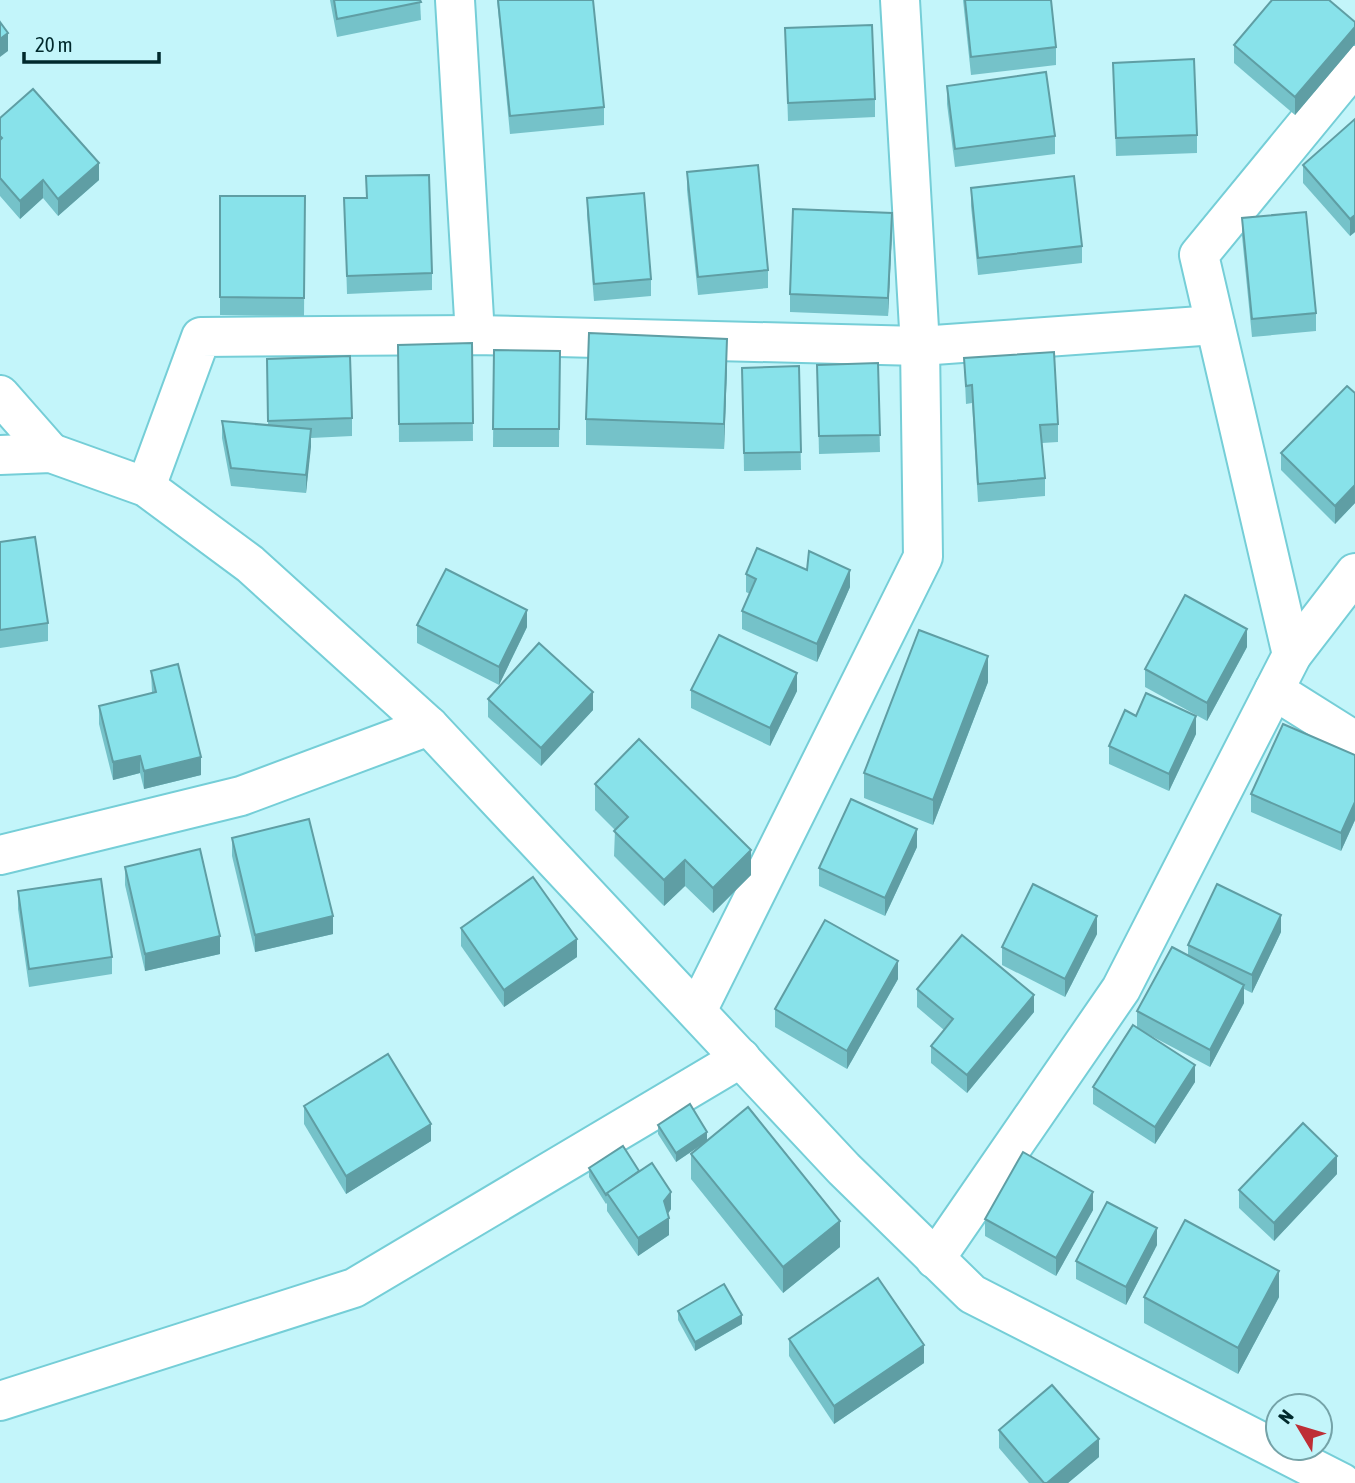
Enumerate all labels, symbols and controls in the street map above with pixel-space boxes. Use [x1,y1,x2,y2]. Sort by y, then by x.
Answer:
scale bar [24,21,159,65]
text: 20 m [35,32,73,56]
north arrow [1264,1392,1334,1462]
text: N [1273,1405,1298,1428]

